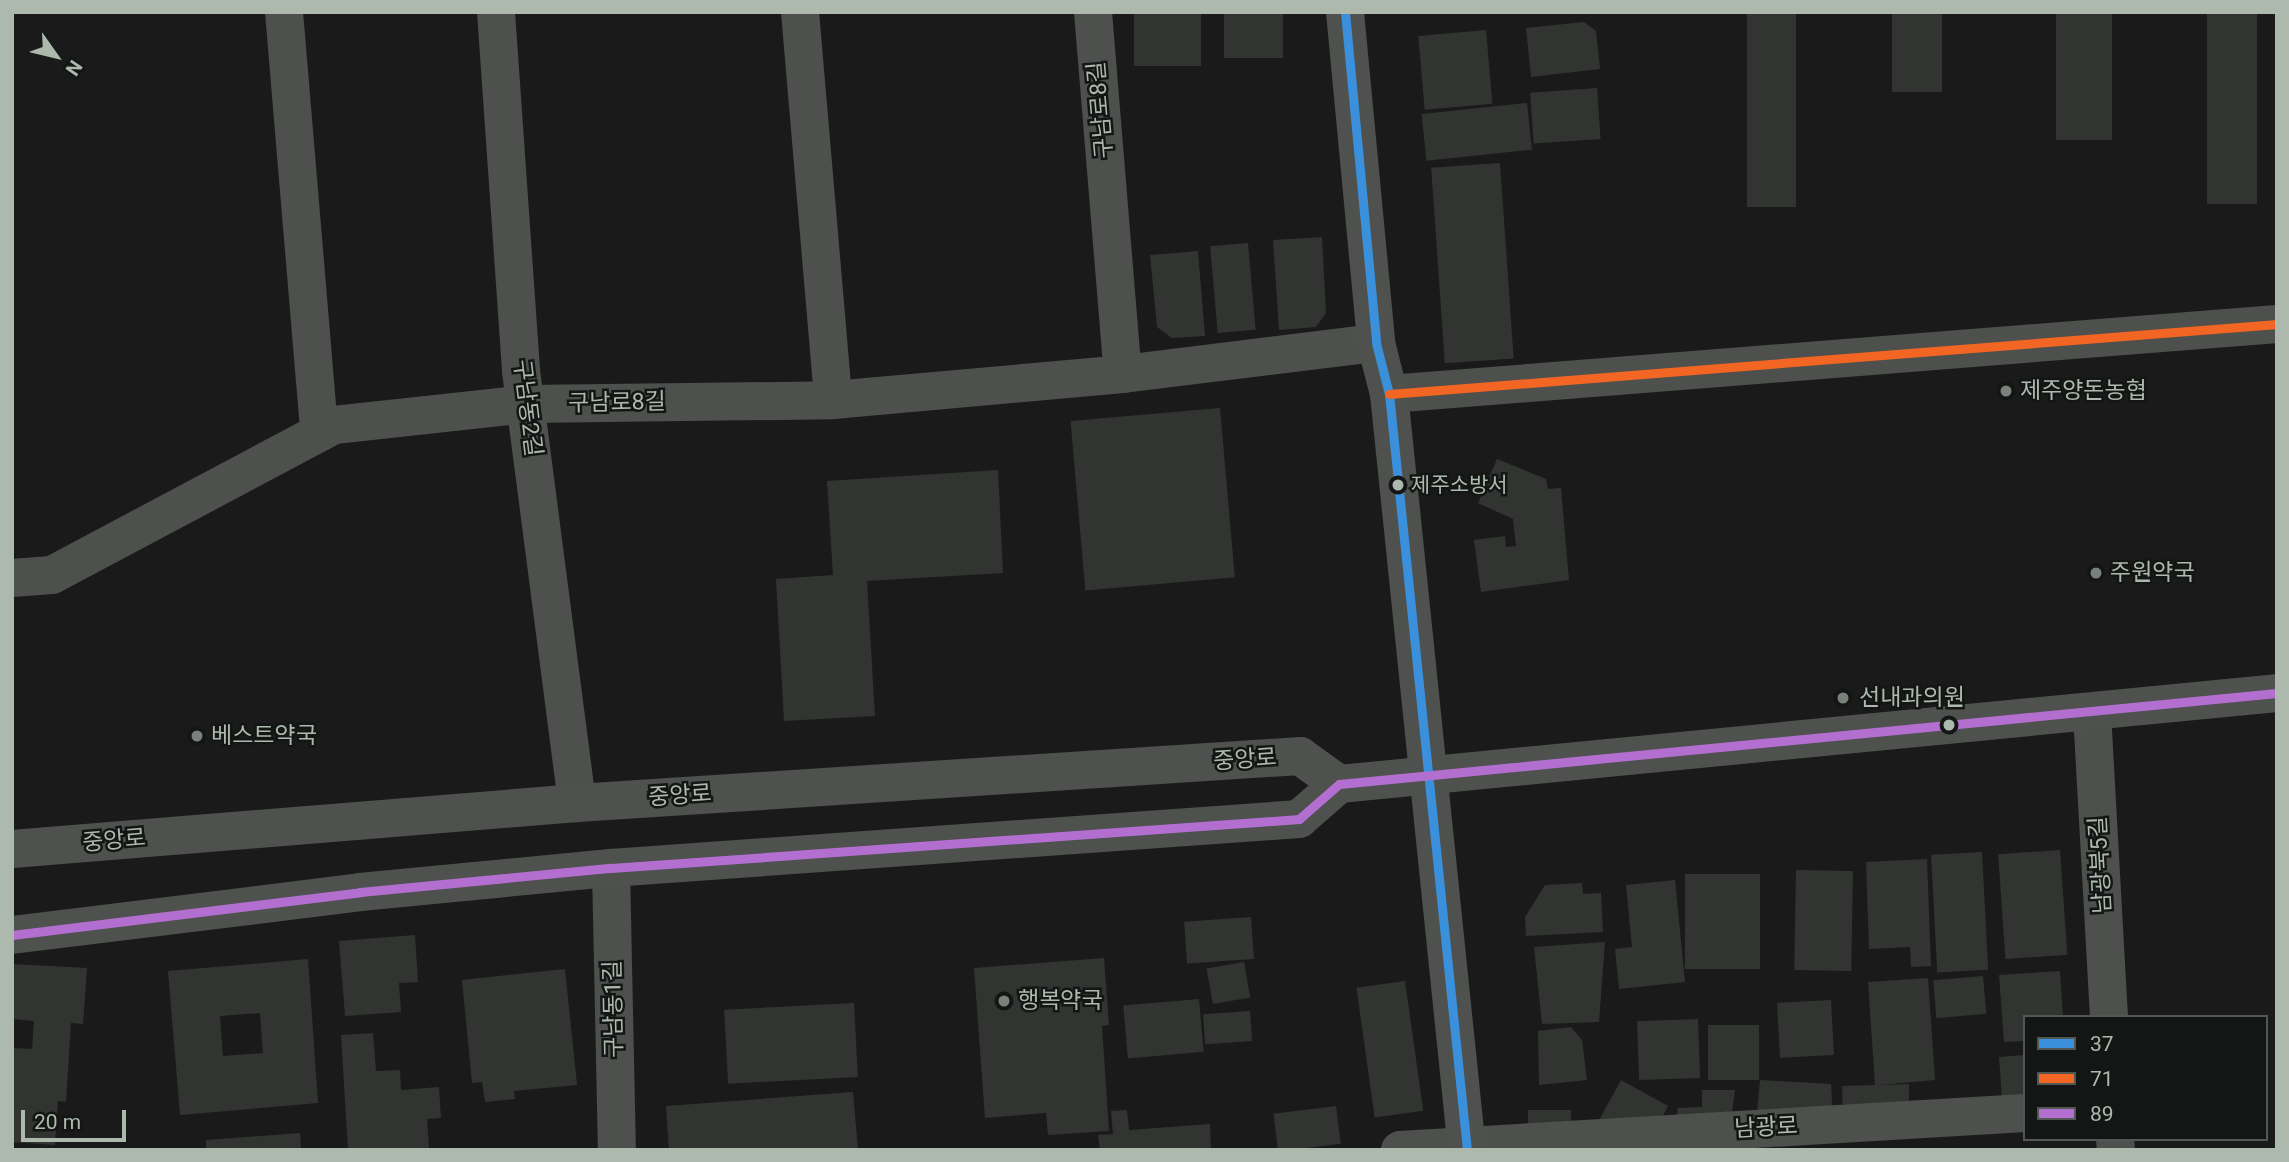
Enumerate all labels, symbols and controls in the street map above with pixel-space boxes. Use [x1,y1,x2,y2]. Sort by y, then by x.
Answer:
north arrow [21,21,91,91]
text: N [61,56,87,80]
street label: 구남로8길 [1083,60,1119,160]
street label: 구남동2길 [507,358,547,458]
place label: 제주양돈농협 [2020,377,2147,405]
marker: 제주양돈농협 [1998,383,2014,399]
street label: 구남로8길 [568,388,666,418]
place label: 제주소방서 [1411,472,1508,498]
marker: 제주소방서 [1391,478,1405,492]
place label: 주원약국 [2110,559,2195,587]
marker: 주원약국 [2088,565,2104,581]
place label: 선내과의원 [1859,684,1965,712]
marker: 선내과의원 [1833,688,1853,708]
unlabelled marker [1942,718,1956,732]
place label: 베스트약국 [211,722,317,750]
marker: 베스트약국 [189,728,205,744]
street label: 중앙로 [1212,744,1278,776]
street label: 중앙로 [647,780,713,812]
street label: 남광북5길 [2085,816,2117,914]
street label: 중앙로 [81,824,147,858]
street label: 구남동1길 [599,960,629,1058]
place label: 행복약국 [1018,987,1103,1015]
marker: 행복약국 [996,993,1012,1009]
legend [2023,1015,2268,1141]
text: 37 [2090,1032,2114,1056]
text: 71 [2090,1067,2114,1091]
scale bar [24,1096,130,1140]
text: 89 [2090,1102,2114,1126]
text: 20 m [34,1110,81,1134]
street label: 남광로 [1734,1113,1798,1143]

